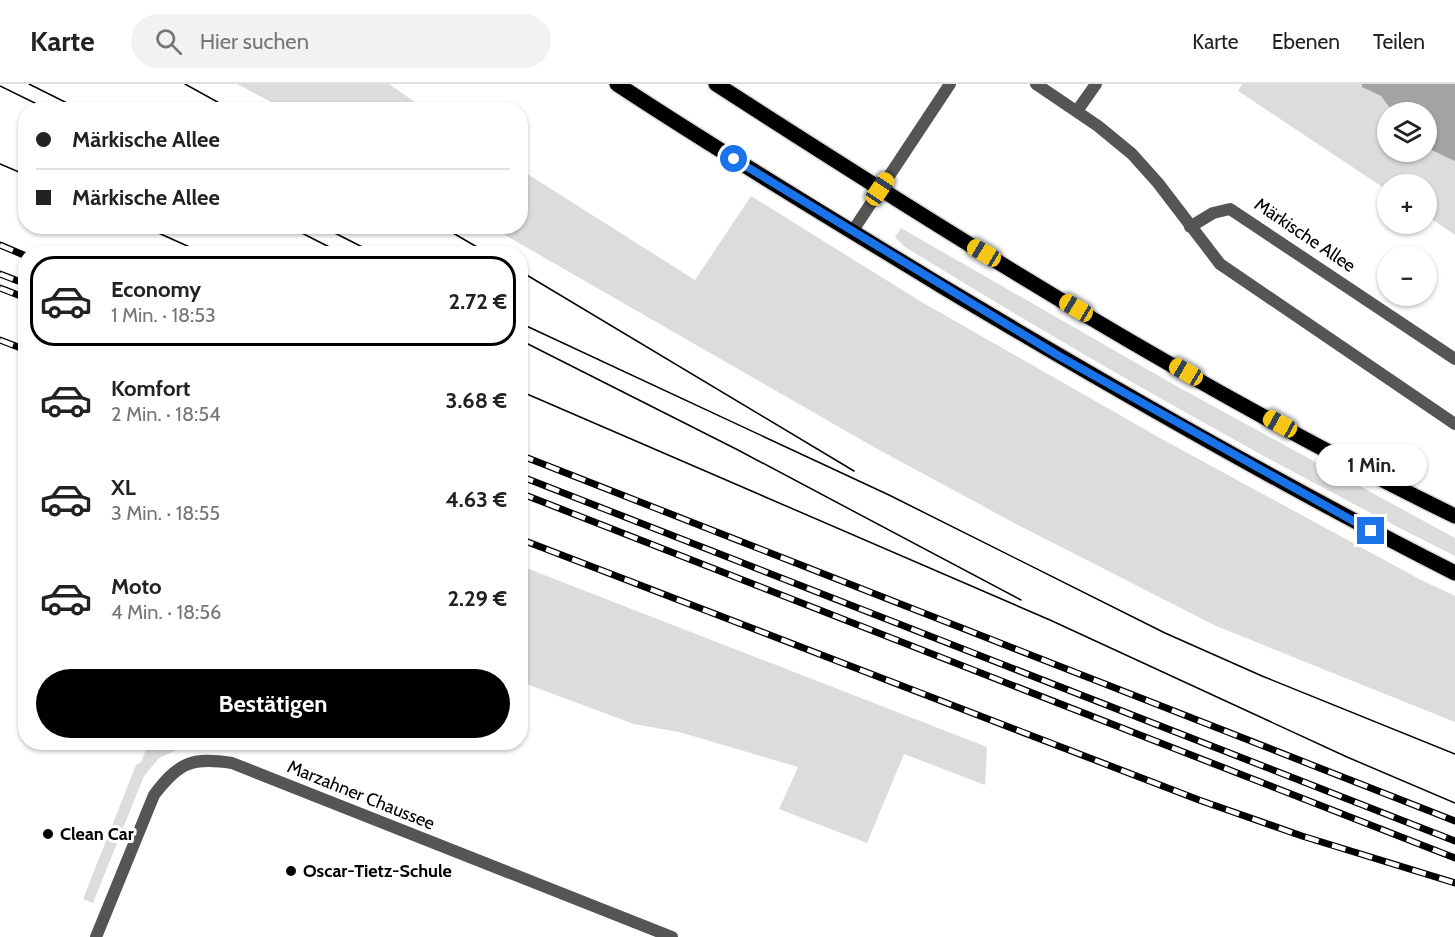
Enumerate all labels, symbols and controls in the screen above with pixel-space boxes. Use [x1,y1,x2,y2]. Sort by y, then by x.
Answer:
search box [131,14,551,68]
text: Karte [30,24,95,58]
icon: search [152,25,185,58]
text: Hier suchen [200,28,309,55]
text: Karte [1192,29,1239,54]
text: Ebenen [1272,29,1340,54]
text: Teilen [1373,29,1425,54]
map controls [1377,102,1437,306]
button: layers [1377,102,1437,162]
text: Märkische Allee [72,126,220,153]
route start [720,145,747,172]
car [862,169,898,209]
button: + [1377,174,1437,234]
text: Märkische Allee [72,184,220,211]
street label: Märkische Allee [1250,193,1360,277]
car [964,236,1004,270]
button: − [1377,246,1437,306]
icon: car [39,274,93,328]
text: Economy [111,276,201,303]
text: 2.72 € [449,288,507,315]
car [1056,291,1096,325]
text: 1 Min. · 18:53 [111,303,216,327]
car [1166,355,1206,389]
icon: car [39,373,93,427]
text: Komfort [111,375,190,402]
text: 3.68 € [446,387,507,414]
text: 2 Min. · 18:54 [111,402,221,426]
car [1260,407,1300,441]
callout: 1 Min. [1316,444,1426,486]
text: 1 Min. [1347,453,1396,477]
icon: car [39,472,93,526]
text: XL [111,474,136,501]
text: 4.63 € [445,486,507,513]
text: 3 Min. · 18:55 [111,501,220,525]
route end [1357,517,1384,544]
icon: car [39,571,93,625]
text: Moto [111,573,162,600]
text: 2.29 € [447,585,507,612]
text: 4 Min. · 18:56 [111,600,221,624]
button: Bestätigen [36,669,510,738]
street label: Marzahner Chaussee [284,755,438,835]
place label: Clean Car [60,823,134,845]
marker: Clean Car [41,827,55,841]
place label: Oscar-Tietz-Schule [303,860,452,882]
marker: Oscar-Tietz-Schule [284,864,298,878]

